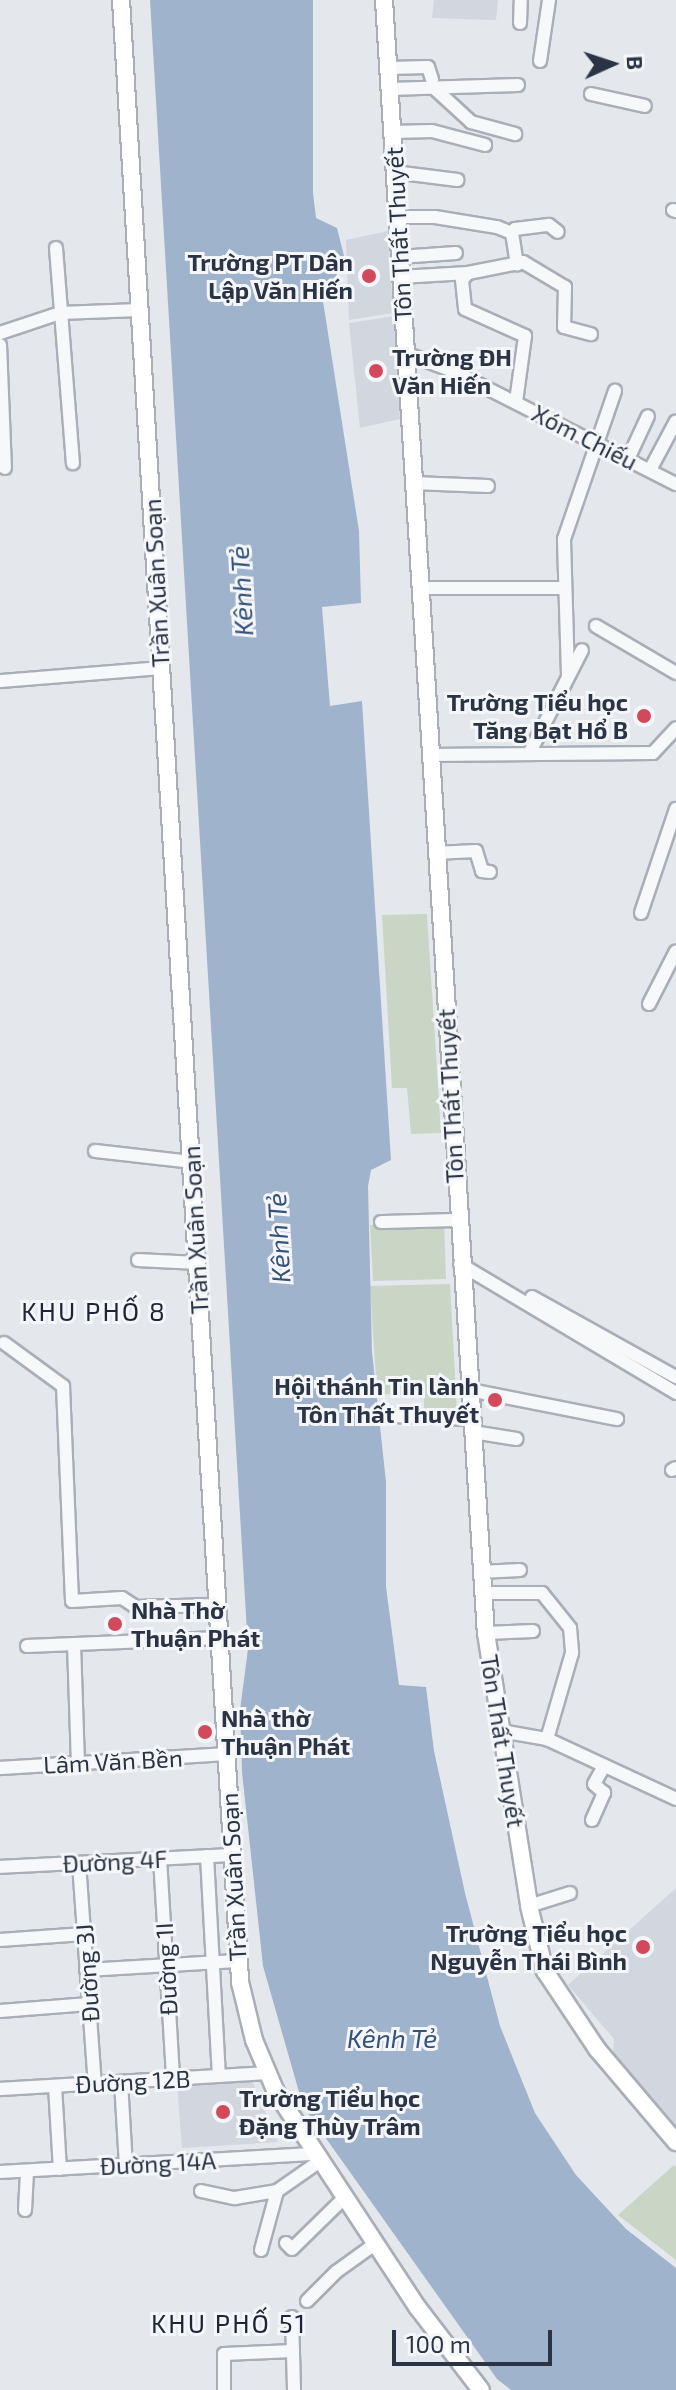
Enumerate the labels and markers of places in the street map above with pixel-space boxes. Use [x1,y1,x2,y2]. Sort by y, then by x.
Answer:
place label: Trường PT Dân Lập Văn Hiến [187,248,353,304]
marker: Trường PT Dân Lập Văn Hiến [360,267,378,285]
place label: Trường ĐH Văn Hiến [392,343,512,399]
marker: Trường ĐH Văn Hiến [367,362,385,380]
place label: Trường Tiểu học Tăng Bạt Hổ B [446,688,628,744]
marker: Trường Tiểu học Tăng Bạt Hổ B [635,707,653,725]
place label: Hội thánh Tin lành Tôn Thất Thuyết [273,1372,479,1428]
marker: Hội thánh Tin lành Tôn Thất Thuyết [486,1391,504,1409]
place label: Nhà Thờ Thuận Phát [131,1596,260,1652]
marker: Nhà Thờ Thuận Phát [106,1615,124,1633]
place label: Nhà thờ Thuận Phát [221,1704,350,1760]
marker: Nhà thờ Thuận Phát [196,1723,214,1741]
place label: Trường Tiểu học Nguyễn Thái Bình [430,1919,627,1975]
marker: Trường Tiểu học Nguyễn Thái Bình [634,1938,652,1956]
place label: Trường Tiểu học Đặng Thùy Trâm [239,2084,422,2140]
marker: Trường Tiểu học Đặng Thùy Trâm [214,2103,232,2121]

